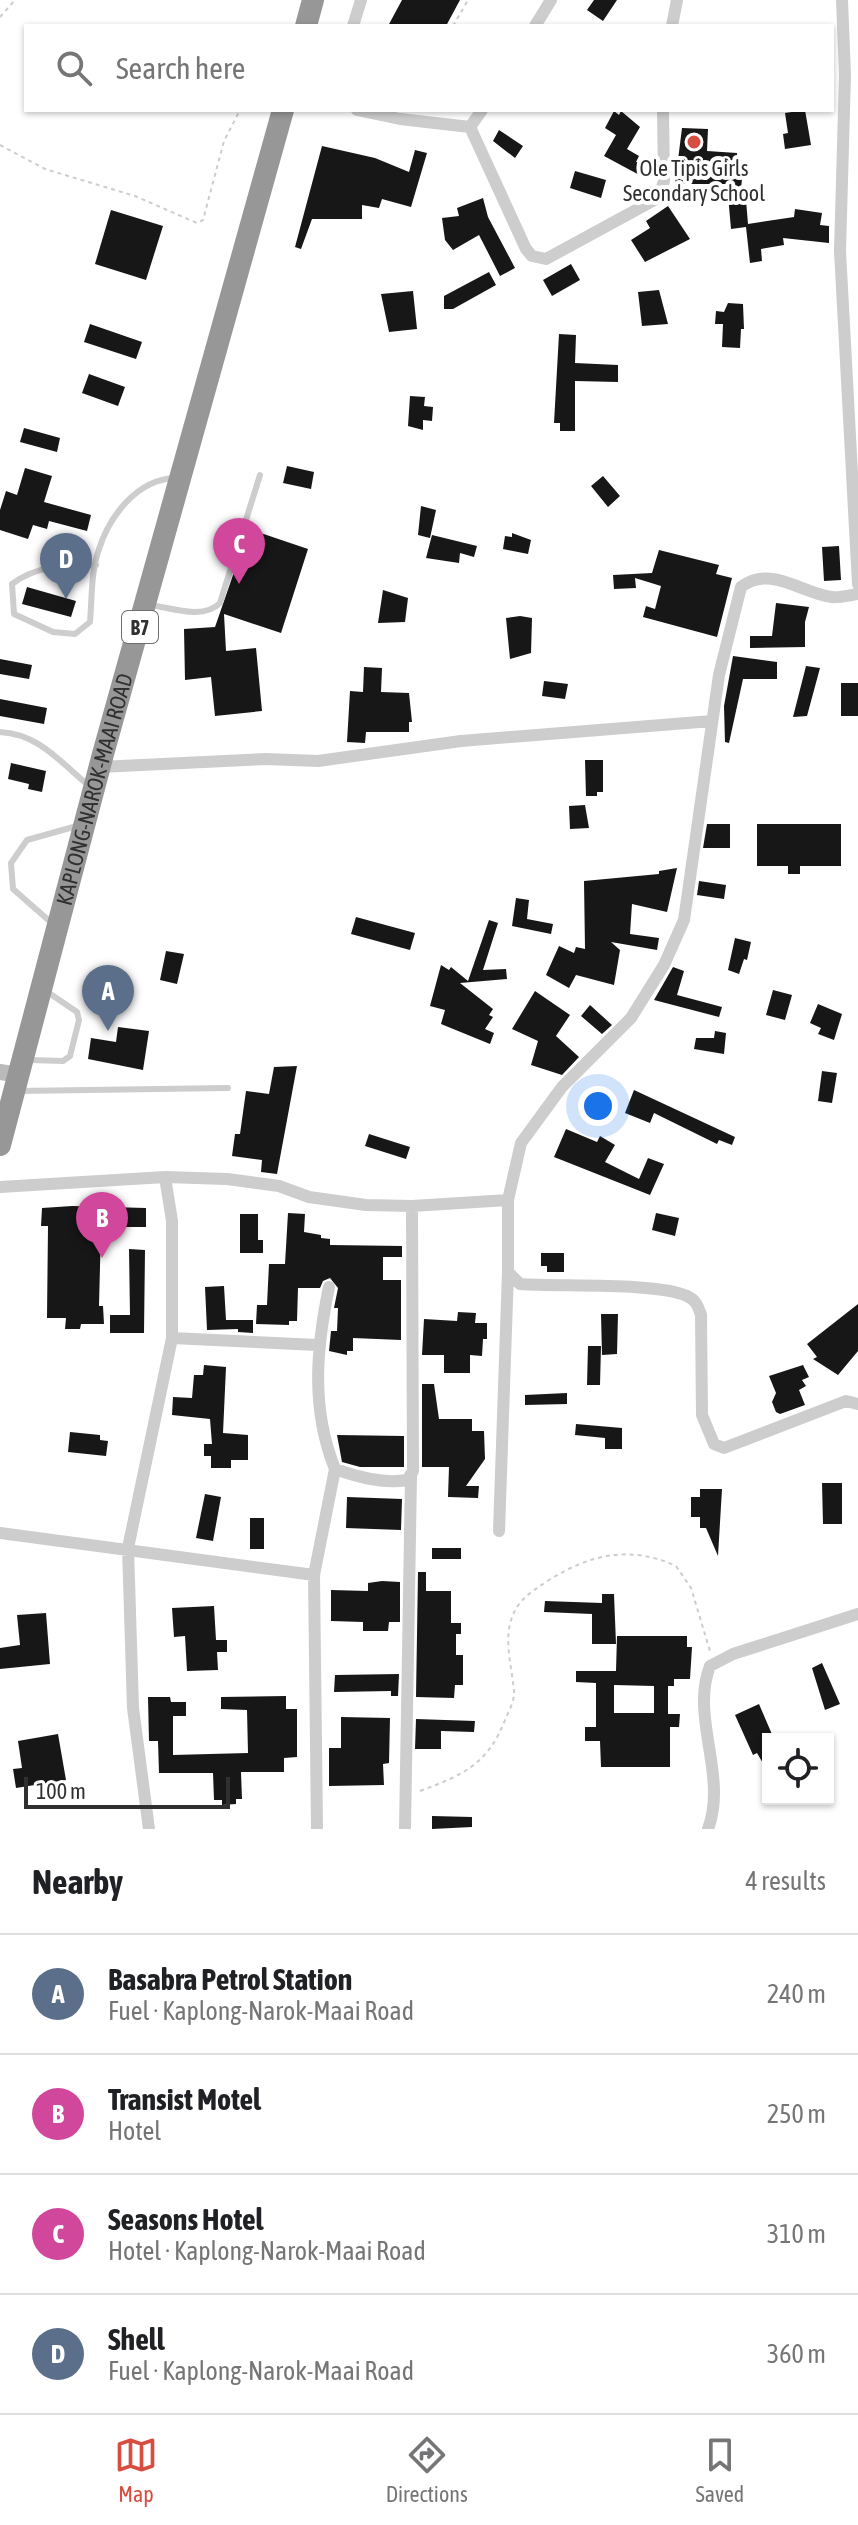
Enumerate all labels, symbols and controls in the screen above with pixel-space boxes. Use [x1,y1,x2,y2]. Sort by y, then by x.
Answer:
search box [24,24,834,112]
icon: search [52,46,96,90]
text: Search here [116,51,245,85]
marker: Ole Tipis Girls Secondary School [685,133,703,151]
place label: Ole Tipis Girls Secondary School [623,155,765,206]
pin: C [213,518,265,584]
pin: D [40,533,92,599]
road number: B7 [122,611,158,643]
street label: KAPLONG-NAROK-MAAI ROAD [51,670,138,908]
pin: A [82,965,134,1031]
your location [578,1086,618,1126]
pin: B [76,1192,128,1258]
map controls [762,1733,834,1805]
button: locate [762,1733,834,1805]
scale bar [24,1773,230,1809]
text: 100 m [36,1778,86,1804]
text: Nearby [32,1862,123,1901]
text: 4 results [745,1866,826,1896]
text: Basabra Petrol Station [108,1962,352,1996]
text: A [52,1979,64,2009]
text: 240 m [767,1979,826,2009]
text: Fuel · Kaplong-Narok-Maai Road [108,1996,414,2026]
text: Transist Motel [108,2082,261,2116]
text: B [52,2099,64,2129]
text: 250 m [767,2099,826,2129]
text: Hotel [108,2116,161,2146]
text: Seasons Hotel [108,2202,264,2236]
text: C [52,2219,64,2249]
text: 310 m [767,2219,826,2249]
text: Hotel · Kaplong-Narok-Maai Road [108,2236,426,2266]
text: Shell [108,2322,165,2356]
text: D [51,2339,65,2369]
text: 360 m [767,2339,826,2369]
text: Fuel · Kaplong-Narok-Maai Road [108,2356,414,2386]
tab: Map [114,2433,158,2507]
tab: Directions [386,2433,468,2507]
tab: Saved [695,2433,744,2507]

